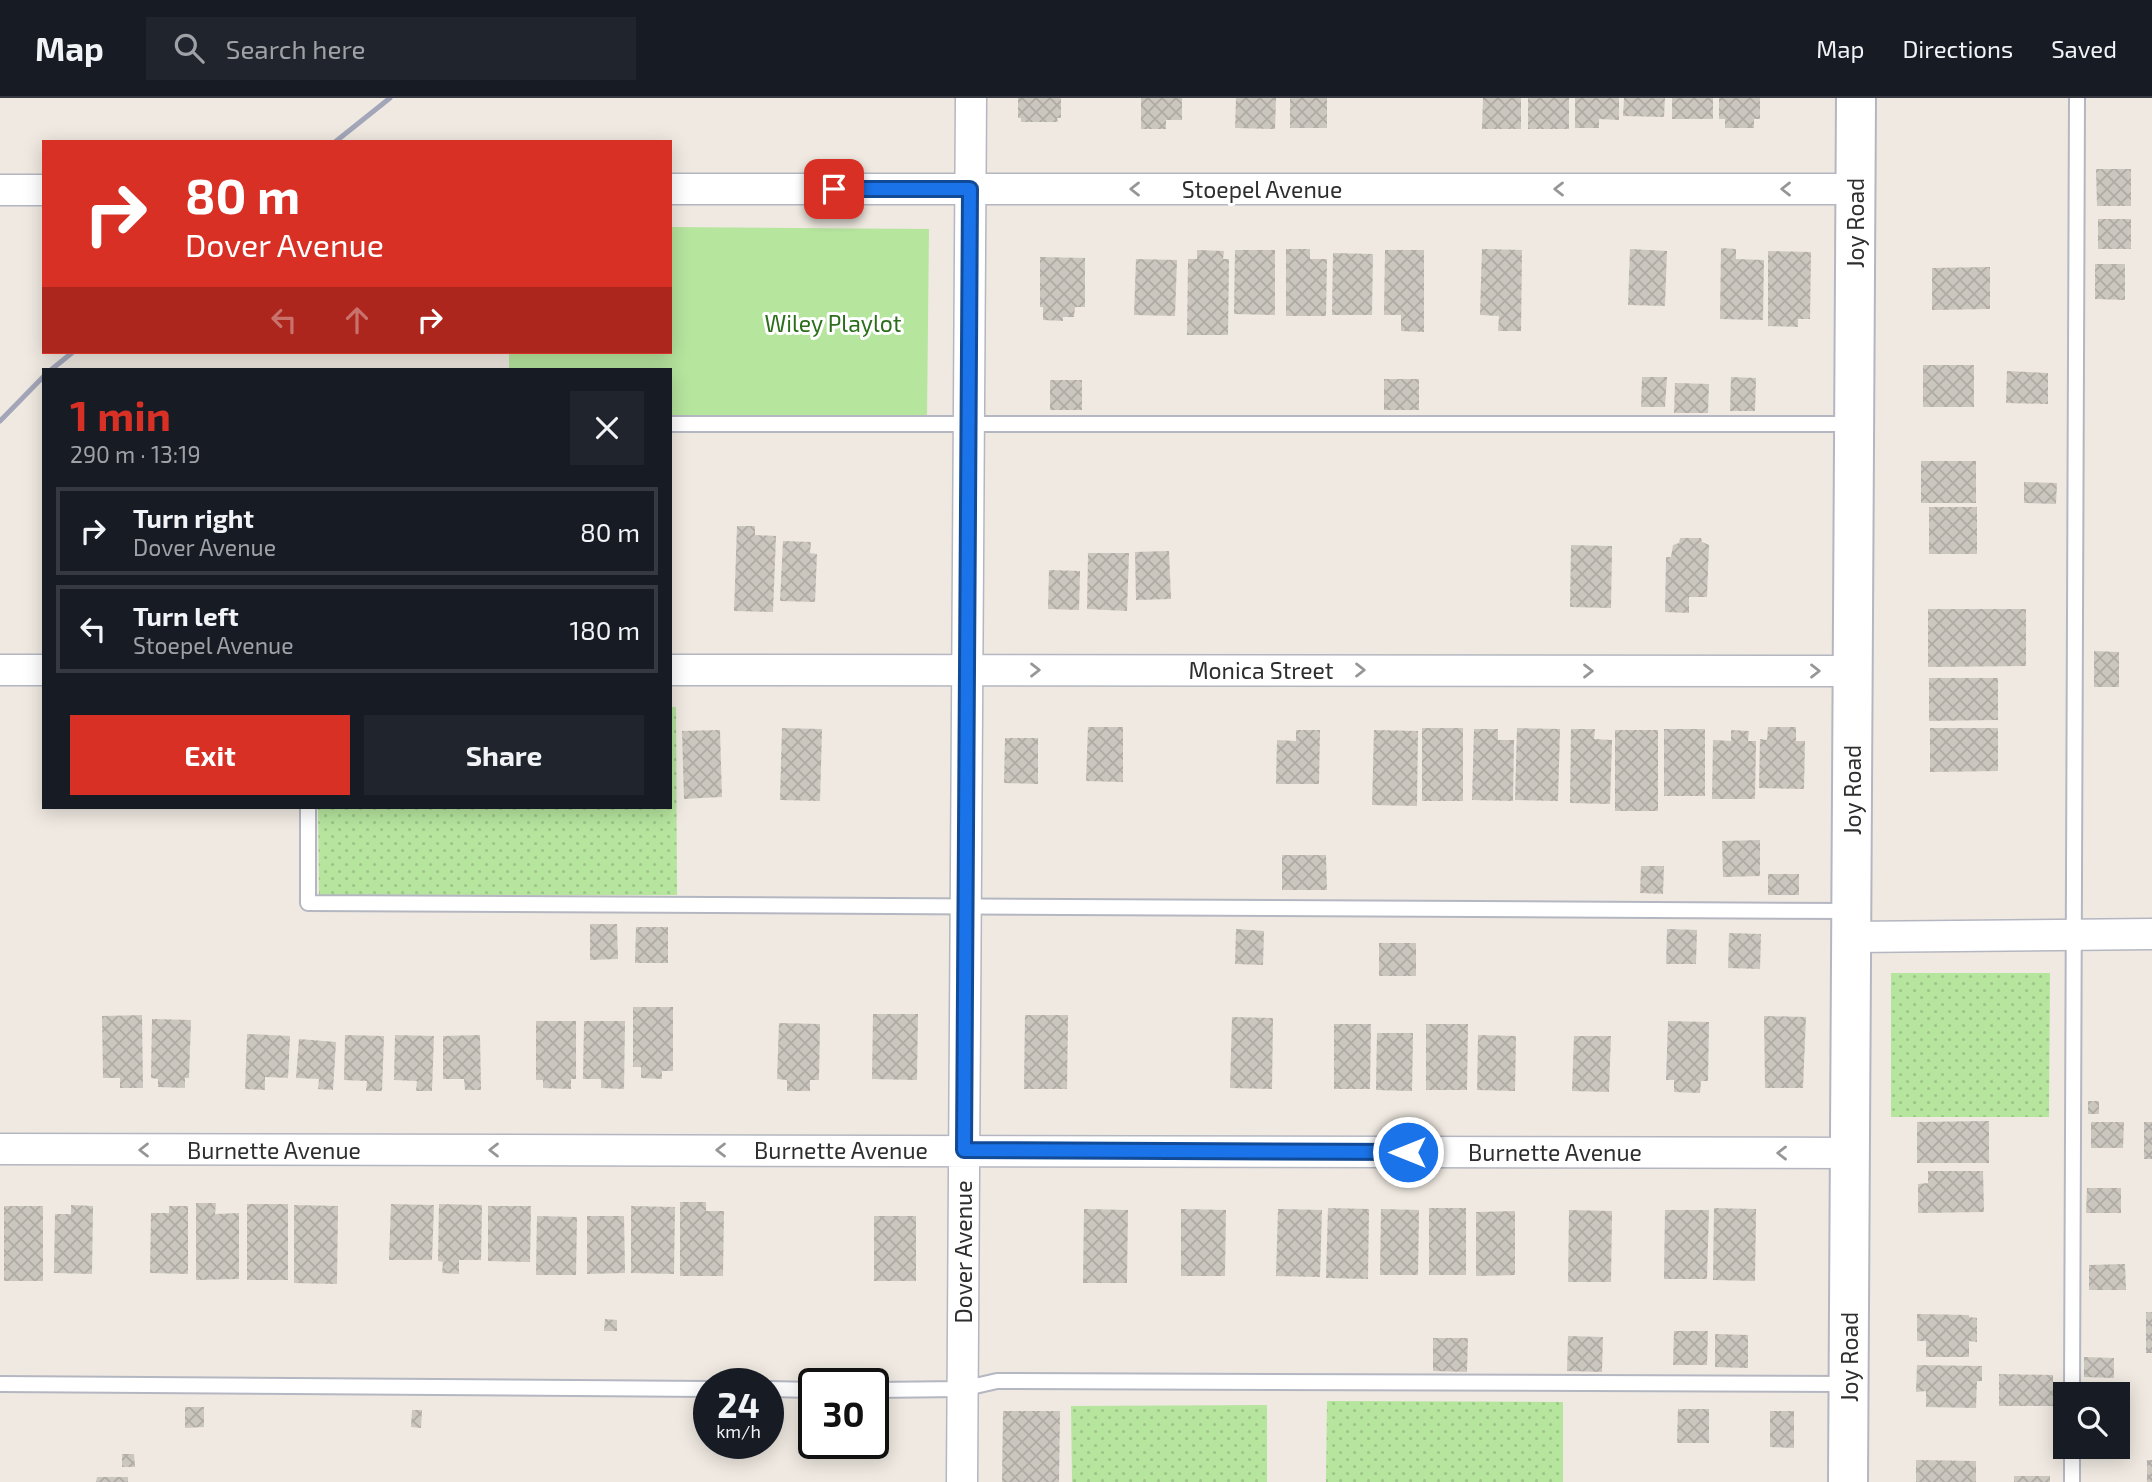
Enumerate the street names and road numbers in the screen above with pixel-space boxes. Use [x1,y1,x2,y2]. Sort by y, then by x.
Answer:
street label: Stoepel Avenue [1182,175,1342,203]
street label: Joy Road [1841,178,1869,268]
street label: Monica Street [1188,656,1334,684]
street label: Joy Road [1838,745,1866,835]
street label: Burnette Avenue [187,1136,361,1164]
street label: Burnette Avenue [754,1136,928,1164]
street label: Burnette Avenue [1468,1138,1642,1166]
street label: Dover Avenue [949,1181,977,1324]
street label: Joy Road [1835,1312,1863,1402]

